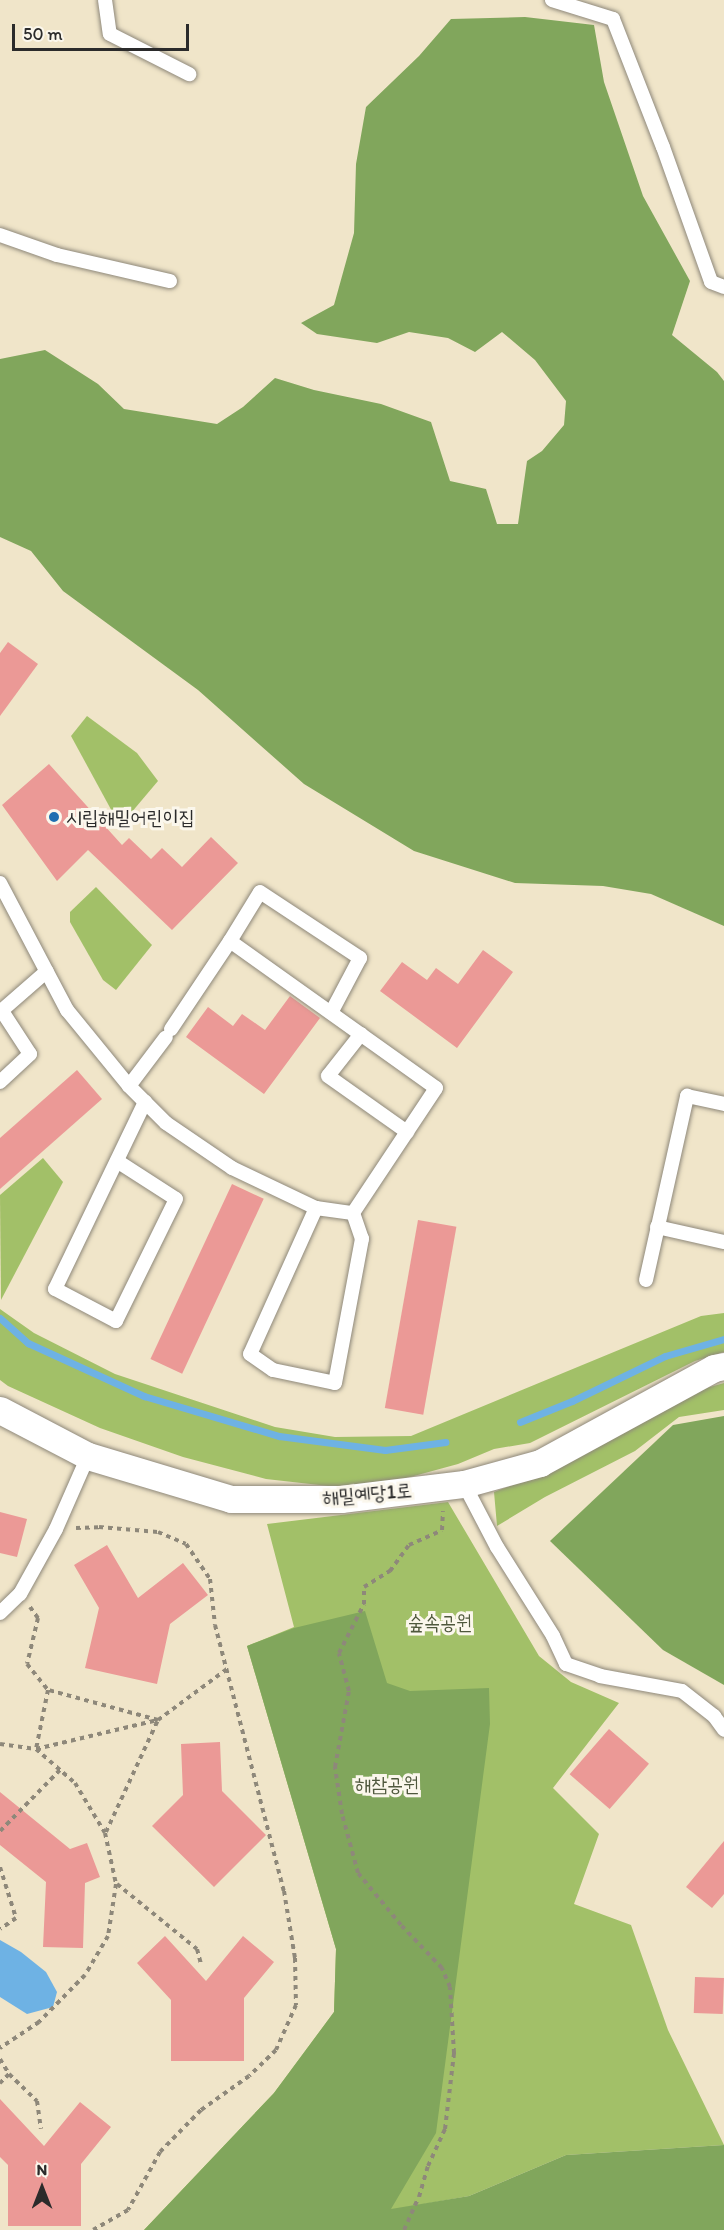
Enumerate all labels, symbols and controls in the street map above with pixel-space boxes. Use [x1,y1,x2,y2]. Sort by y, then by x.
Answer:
scale bar [15,12,192,50]
text: 50 m [23,23,63,45]
place label: 시립해밀어린이집 [66,805,195,829]
marker: 시립해밀어린이집 [47,810,61,824]
street label: 해밀예당1로 [321,1478,413,1510]
park label: 숲속공원 [408,1610,472,1634]
park label: 해참공원 [355,1772,419,1796]
north arrow [12,2158,72,2218]
text: N [37,2160,47,2179]

